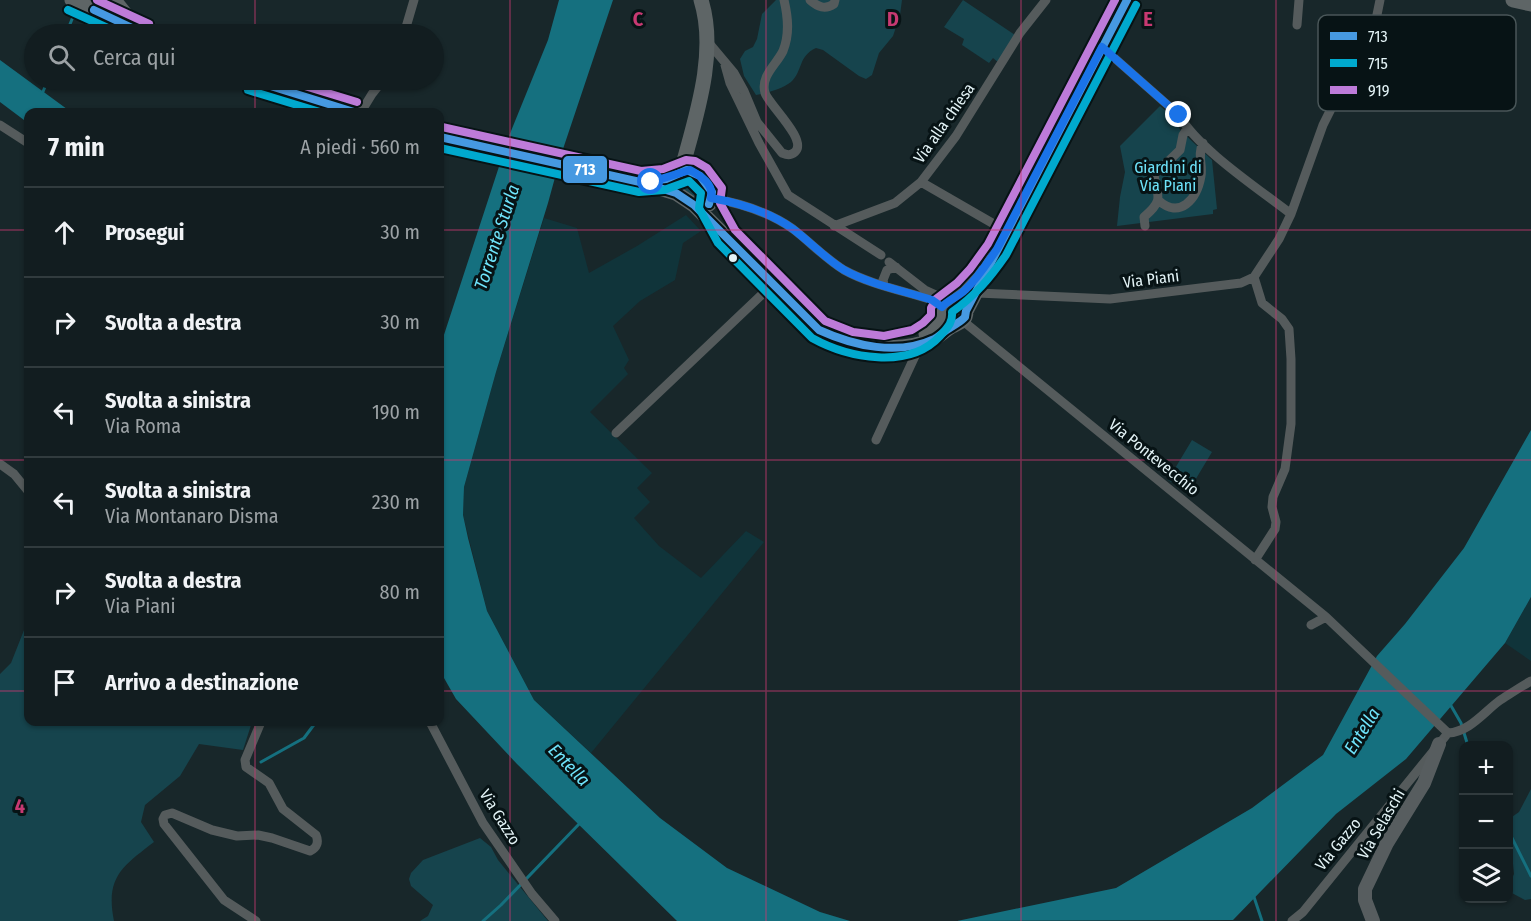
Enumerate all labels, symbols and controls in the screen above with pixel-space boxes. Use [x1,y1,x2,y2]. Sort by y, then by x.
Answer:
text: C [633,7,644,31]
text: D [887,7,899,31]
text: E [1143,7,1153,31]
legend [1318,15,1516,111]
search box [24,24,444,90]
text: 713 [1368,27,1388,46]
icon: search [45,41,78,74]
text: Cerca qui [93,44,176,71]
text: 715 [1368,54,1388,73]
street label: Via alla chiesa [909,79,979,167]
text: 919 [1368,81,1390,100]
route end [1165,101,1191,127]
text: 7 min [48,132,105,163]
text: A piedi · 560 m [300,135,420,159]
line badge: 713 [562,155,608,184]
park label: Giardini di Via Piani [1134,158,1202,195]
text: 713 [574,160,596,179]
route start [637,168,663,194]
water label: Torrente Sturla [470,182,524,292]
icon: ahead [48,216,81,249]
text: Prosegui [105,219,184,246]
text: 30 m [380,220,420,244]
unlabelled marker [727,252,739,264]
street label: Via Piani [1122,266,1180,292]
icon: right [48,306,81,339]
text: Svolta a destra [105,309,242,336]
text: 30 m [380,310,420,334]
text: Svolta a sinistra [105,387,251,414]
icon: left [48,396,81,429]
text: 190 m [372,400,420,424]
text: Via Roma [105,414,181,438]
street label: Via Pontevecchio [1105,415,1203,499]
text: Svolta a sinistra [105,477,251,504]
icon: left [48,486,81,519]
text: 230 m [372,490,420,514]
text: Via Montanaro Disma [105,504,279,528]
text: Svolta a destra [105,567,242,594]
icon: right [48,576,81,609]
text: 80 m [380,580,420,604]
text: Via Piani [105,594,176,618]
icon: arrive [48,666,81,699]
text: Arrivo a destinazione [105,669,299,696]
water label: Entella [1339,704,1385,758]
water label: Entella [544,739,594,791]
map controls [1459,741,1513,903]
button: + [1459,741,1513,795]
street label: Via Gazzo [476,786,524,848]
street label: Via Selaschi [1353,786,1409,862]
text: 4 [15,794,25,818]
button: − [1459,795,1513,849]
street label: Via Gazzo [1311,814,1365,874]
button: layers [1459,849,1513,903]

